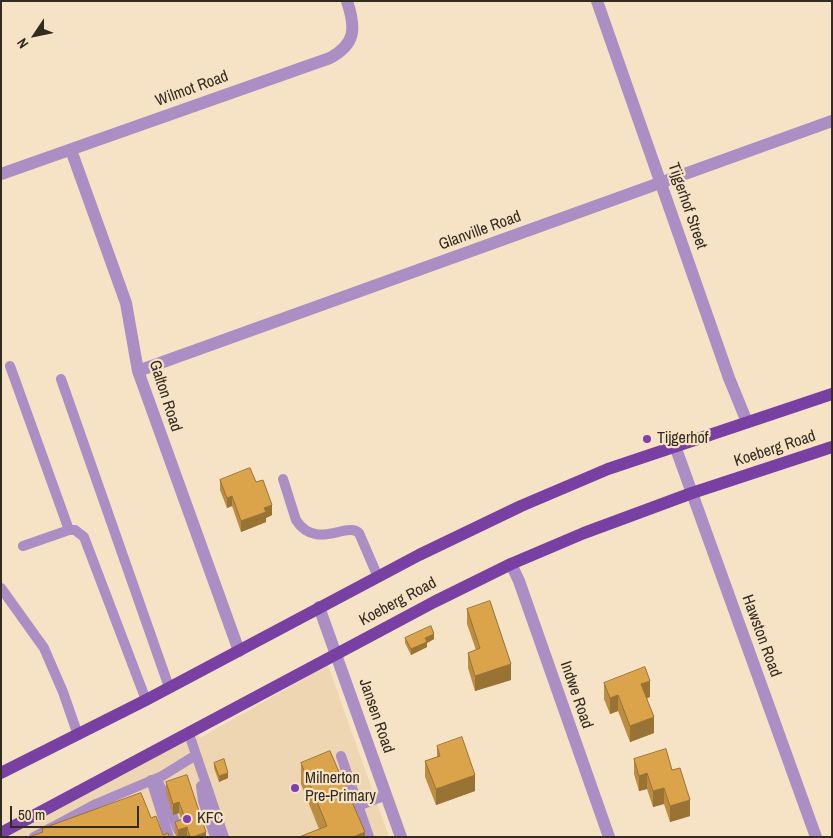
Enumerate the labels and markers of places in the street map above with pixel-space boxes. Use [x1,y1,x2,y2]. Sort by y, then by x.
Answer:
place label: Tijgerhof [657,429,708,449]
marker: Tijgerhof [641,433,653,445]
place label: Milnerton Pre-Primary [305,769,376,807]
marker: Milnerton Pre-Primary [289,782,301,794]
place label: KFC [197,809,223,829]
marker: KFC [181,813,193,825]

